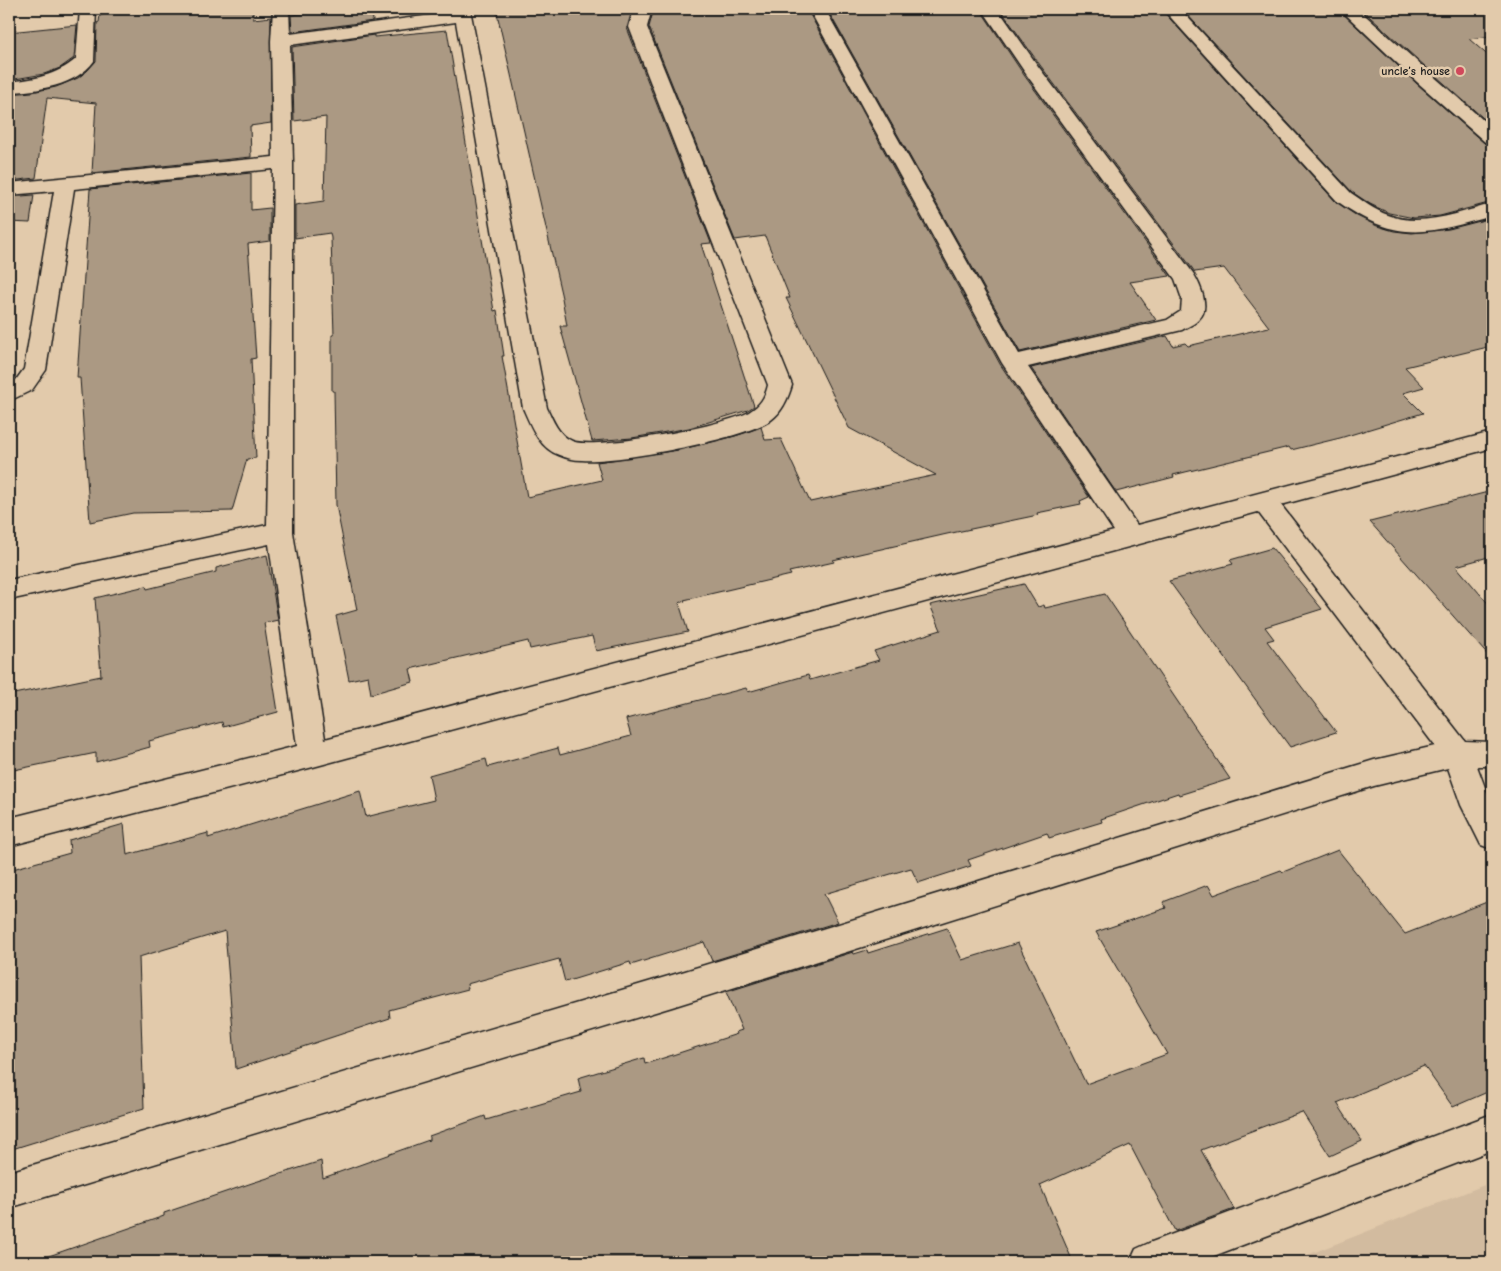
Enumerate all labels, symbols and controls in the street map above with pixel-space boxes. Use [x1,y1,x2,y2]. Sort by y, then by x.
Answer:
place label: uncle’s house [1381,64,1450,78]
marker: uncle’s house [1454,65,1466,77]

